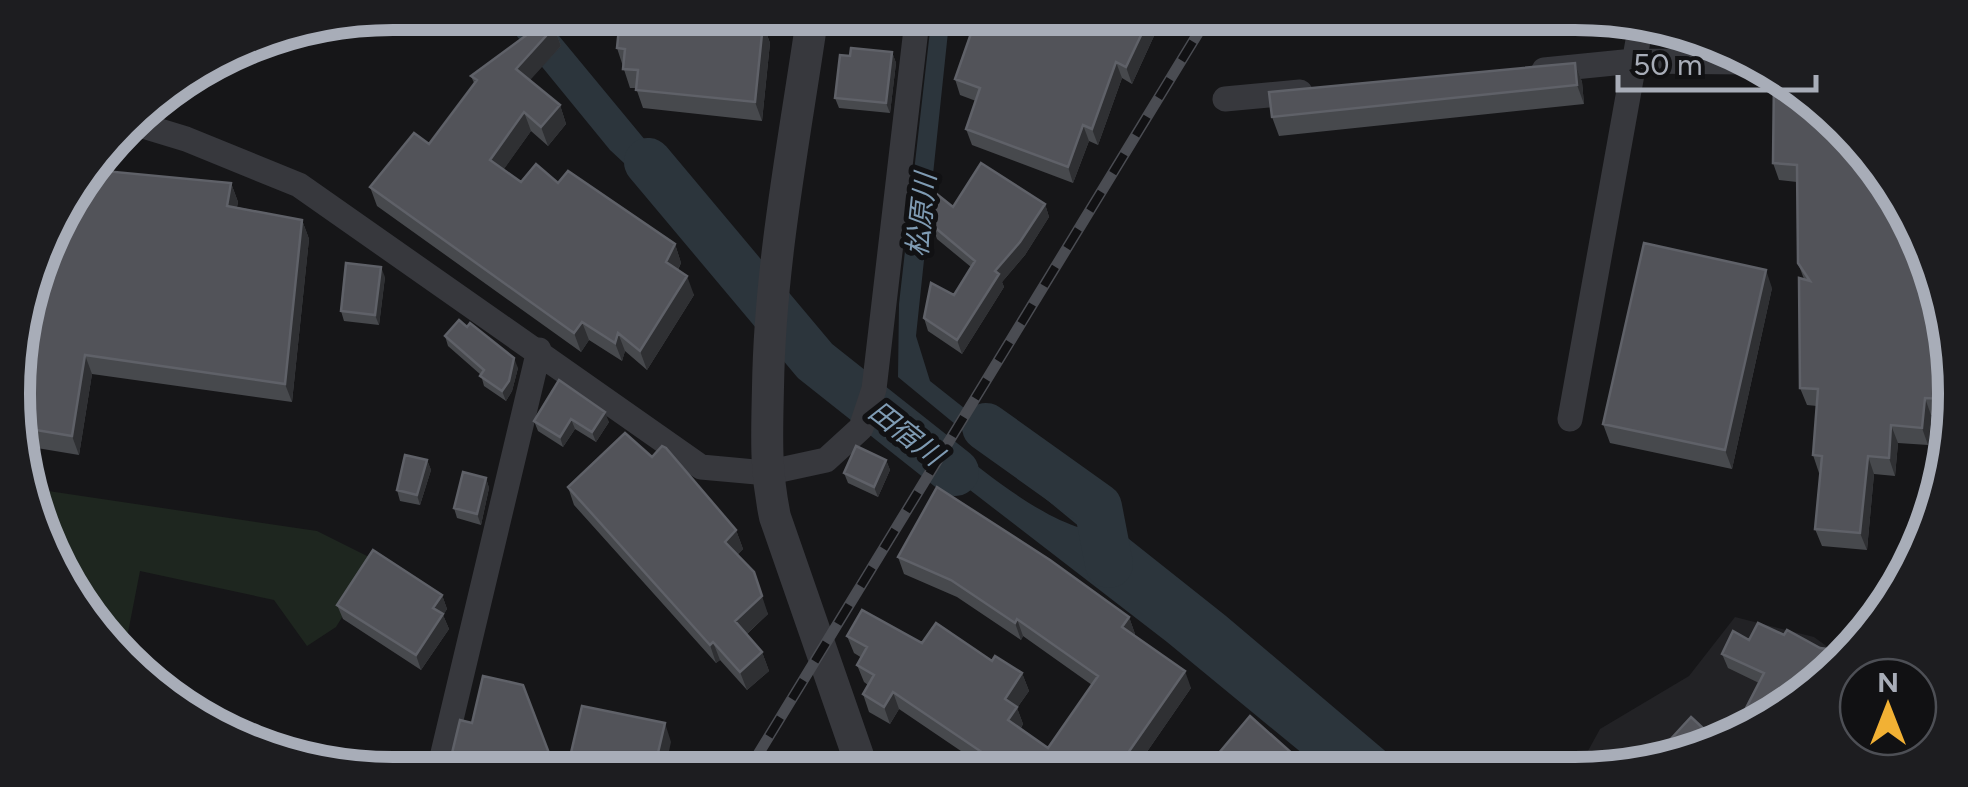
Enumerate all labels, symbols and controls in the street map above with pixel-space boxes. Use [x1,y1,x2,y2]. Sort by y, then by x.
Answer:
scale bar [1618,30,1816,92]
text: 50 m [1633,46,1702,83]
water label: 松原川 [900,168,943,259]
water label: 田宿川 [862,394,952,474]
north arrow [1838,657,1938,757]
text: N [1877,665,1899,699]

